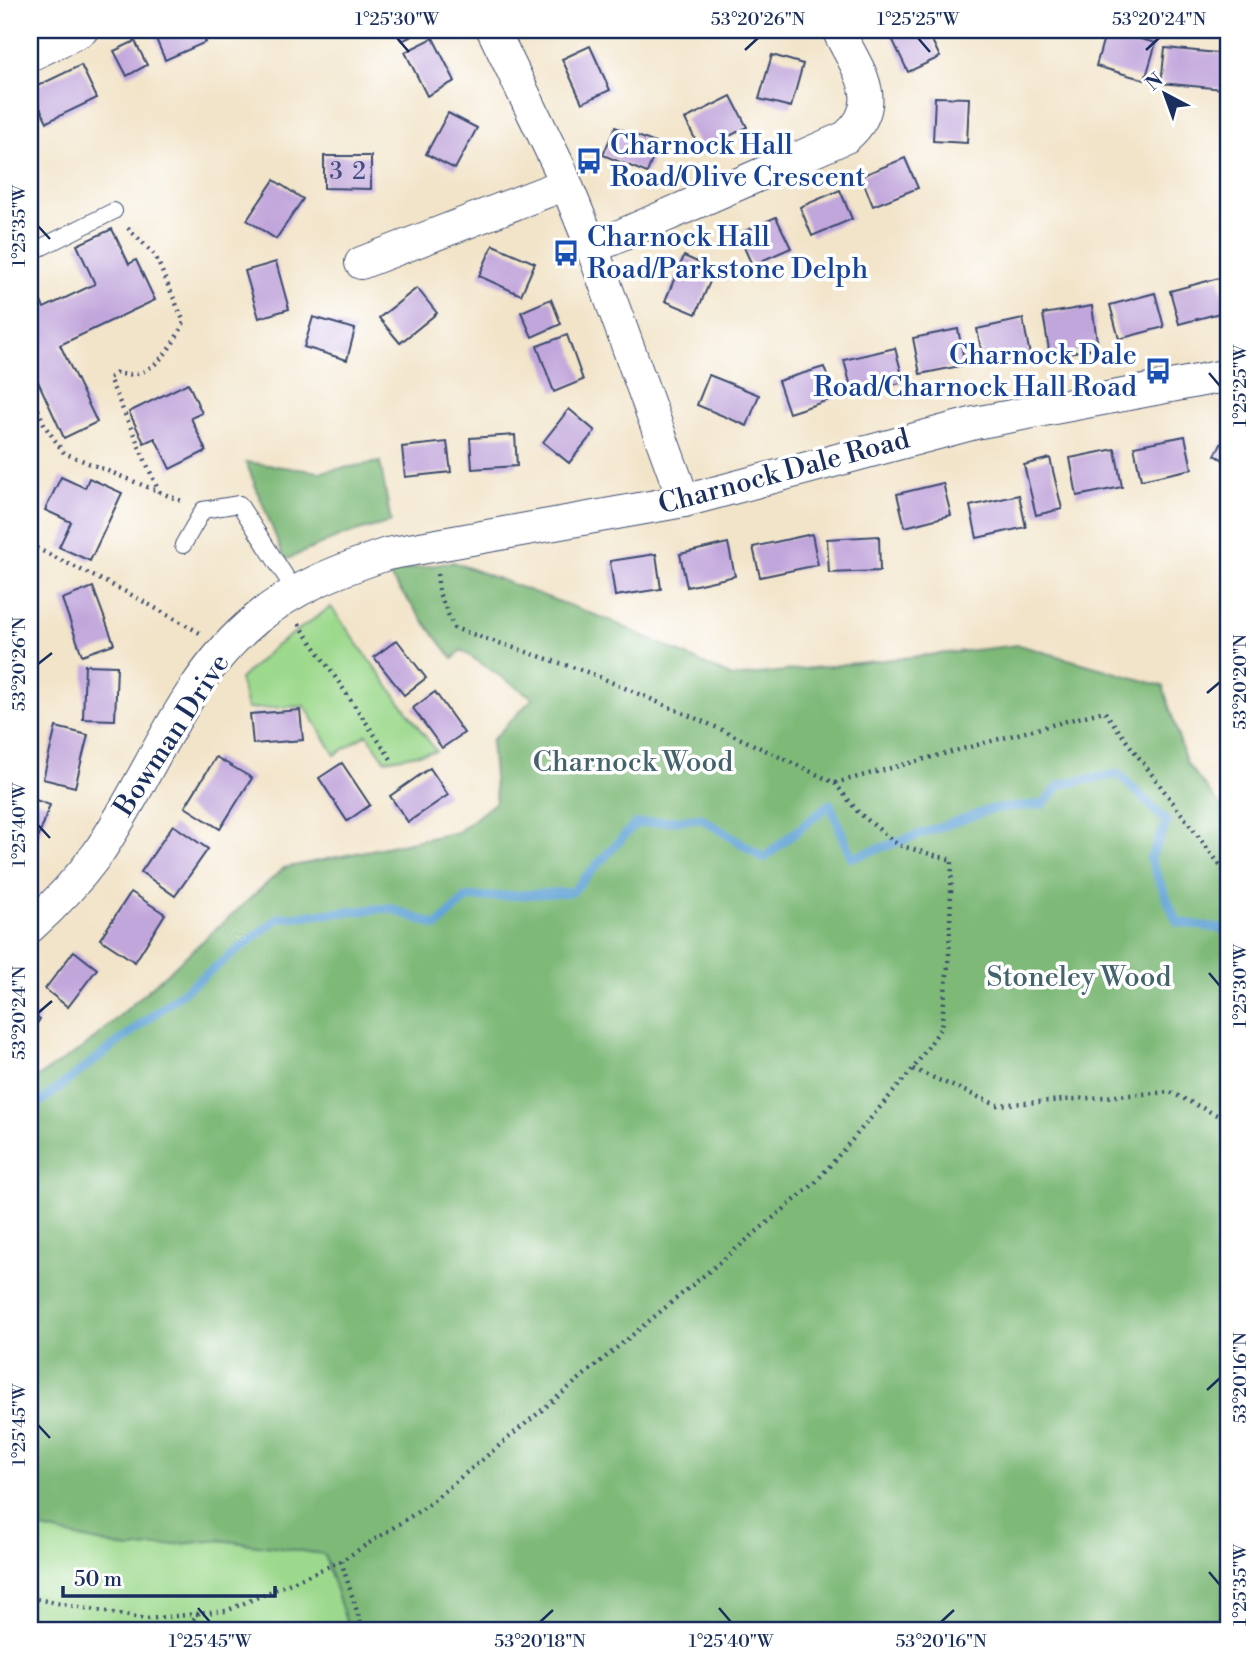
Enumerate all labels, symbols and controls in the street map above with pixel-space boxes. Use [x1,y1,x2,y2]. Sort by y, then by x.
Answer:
text: 1°25'30"W [355,8,440,31]
text: 53°20'26"N [711,8,806,31]
text: 1°25'25"W [877,8,960,31]
text: 53°20'24"N [1112,8,1207,31]
north arrow [1130,60,1200,130]
text: N [1141,68,1168,96]
place label: Charnock Hall Road/Olive Crescent [610,128,866,195]
bus stop icon: Charnock Hall Road/Olive Crescent [574,146,604,176]
house number: 3 [329,157,343,187]
house number: 2 [352,157,366,187]
text: 1°25'35"W [8,184,31,267]
place label: Charnock Hall Road/Parkstone Delph [587,220,868,287]
bus stop icon: Charnock Hall Road/Parkstone Delph [551,238,581,268]
place label: Charnock Dale Road/Charnock Hall Road [813,338,1137,405]
text: 1°25'25"W [1229,344,1252,427]
bus stop icon: Charnock Dale Road/Charnock Hall Road [1143,356,1173,386]
street label: Charnock Dale Road [655,422,914,522]
text: 53°20'26"N [8,616,31,711]
text: 53°20'20"N [1229,634,1252,730]
street label: Bowman Drive [106,647,237,824]
park label: Charnock Wood [533,745,733,780]
text: 1°25'40"W [8,782,31,867]
text: 1°25'30"W [1229,943,1252,1028]
park label: Stoneley Wood [987,960,1171,995]
text: 53°20'24"N [8,965,31,1060]
text: 53°20'16"N [1229,1332,1252,1424]
text: 1°25'45"W [8,1383,31,1466]
text: 1°25'35"W [1229,1543,1252,1626]
scale bar [63,1555,275,1599]
text: 50 m [74,1567,122,1593]
text: 1°25'45"W [169,1630,252,1653]
text: 53°20'18"N [494,1630,586,1653]
text: 1°25'40"W [689,1630,774,1653]
text: 53°20'16"N [895,1630,987,1653]

